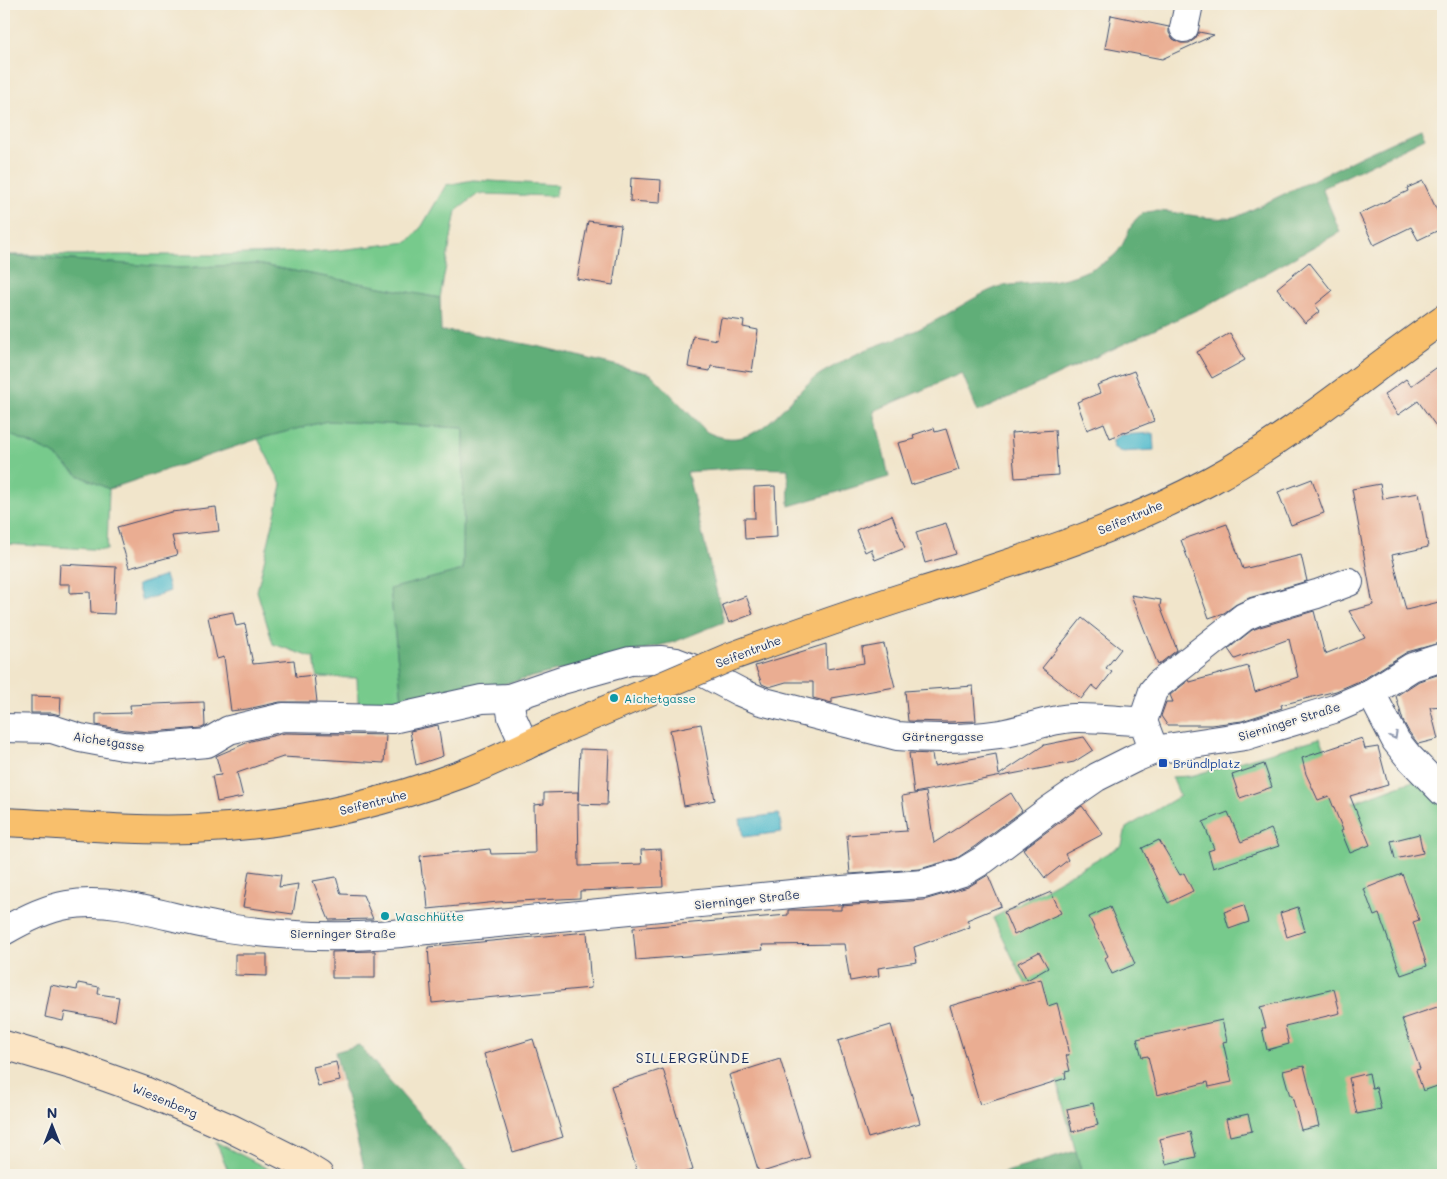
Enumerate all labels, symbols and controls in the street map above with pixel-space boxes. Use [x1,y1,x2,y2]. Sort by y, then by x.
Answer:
street label: Seifentruhe [1095,496,1165,538]
street label: Seifentruhe [713,631,783,671]
place label: Aichetgasse [624,690,696,706]
marker: Aichetgasse [608,692,620,704]
street label: Sierninger Straße [1236,698,1342,744]
street label: Aichetgasse [72,727,146,755]
street label: Gärtnergasse [902,728,984,744]
one-way arrow [1387,731,1397,740]
place label: Bründlplatz [1173,755,1240,771]
marker: Bründlplatz [1157,757,1169,769]
street label: Seifentruhe [338,786,408,818]
street label: Sierninger Straße [694,886,800,912]
place label: Waschhütte [395,908,464,924]
marker: Waschhütte [379,910,391,922]
street label: Sierninger Straße [290,925,396,941]
district label: SILLERGRÜNDE [636,1048,750,1067]
street label: Wiesenberg [130,1079,200,1121]
north arrow [28,1102,78,1152]
text: N [47,1103,57,1122]

